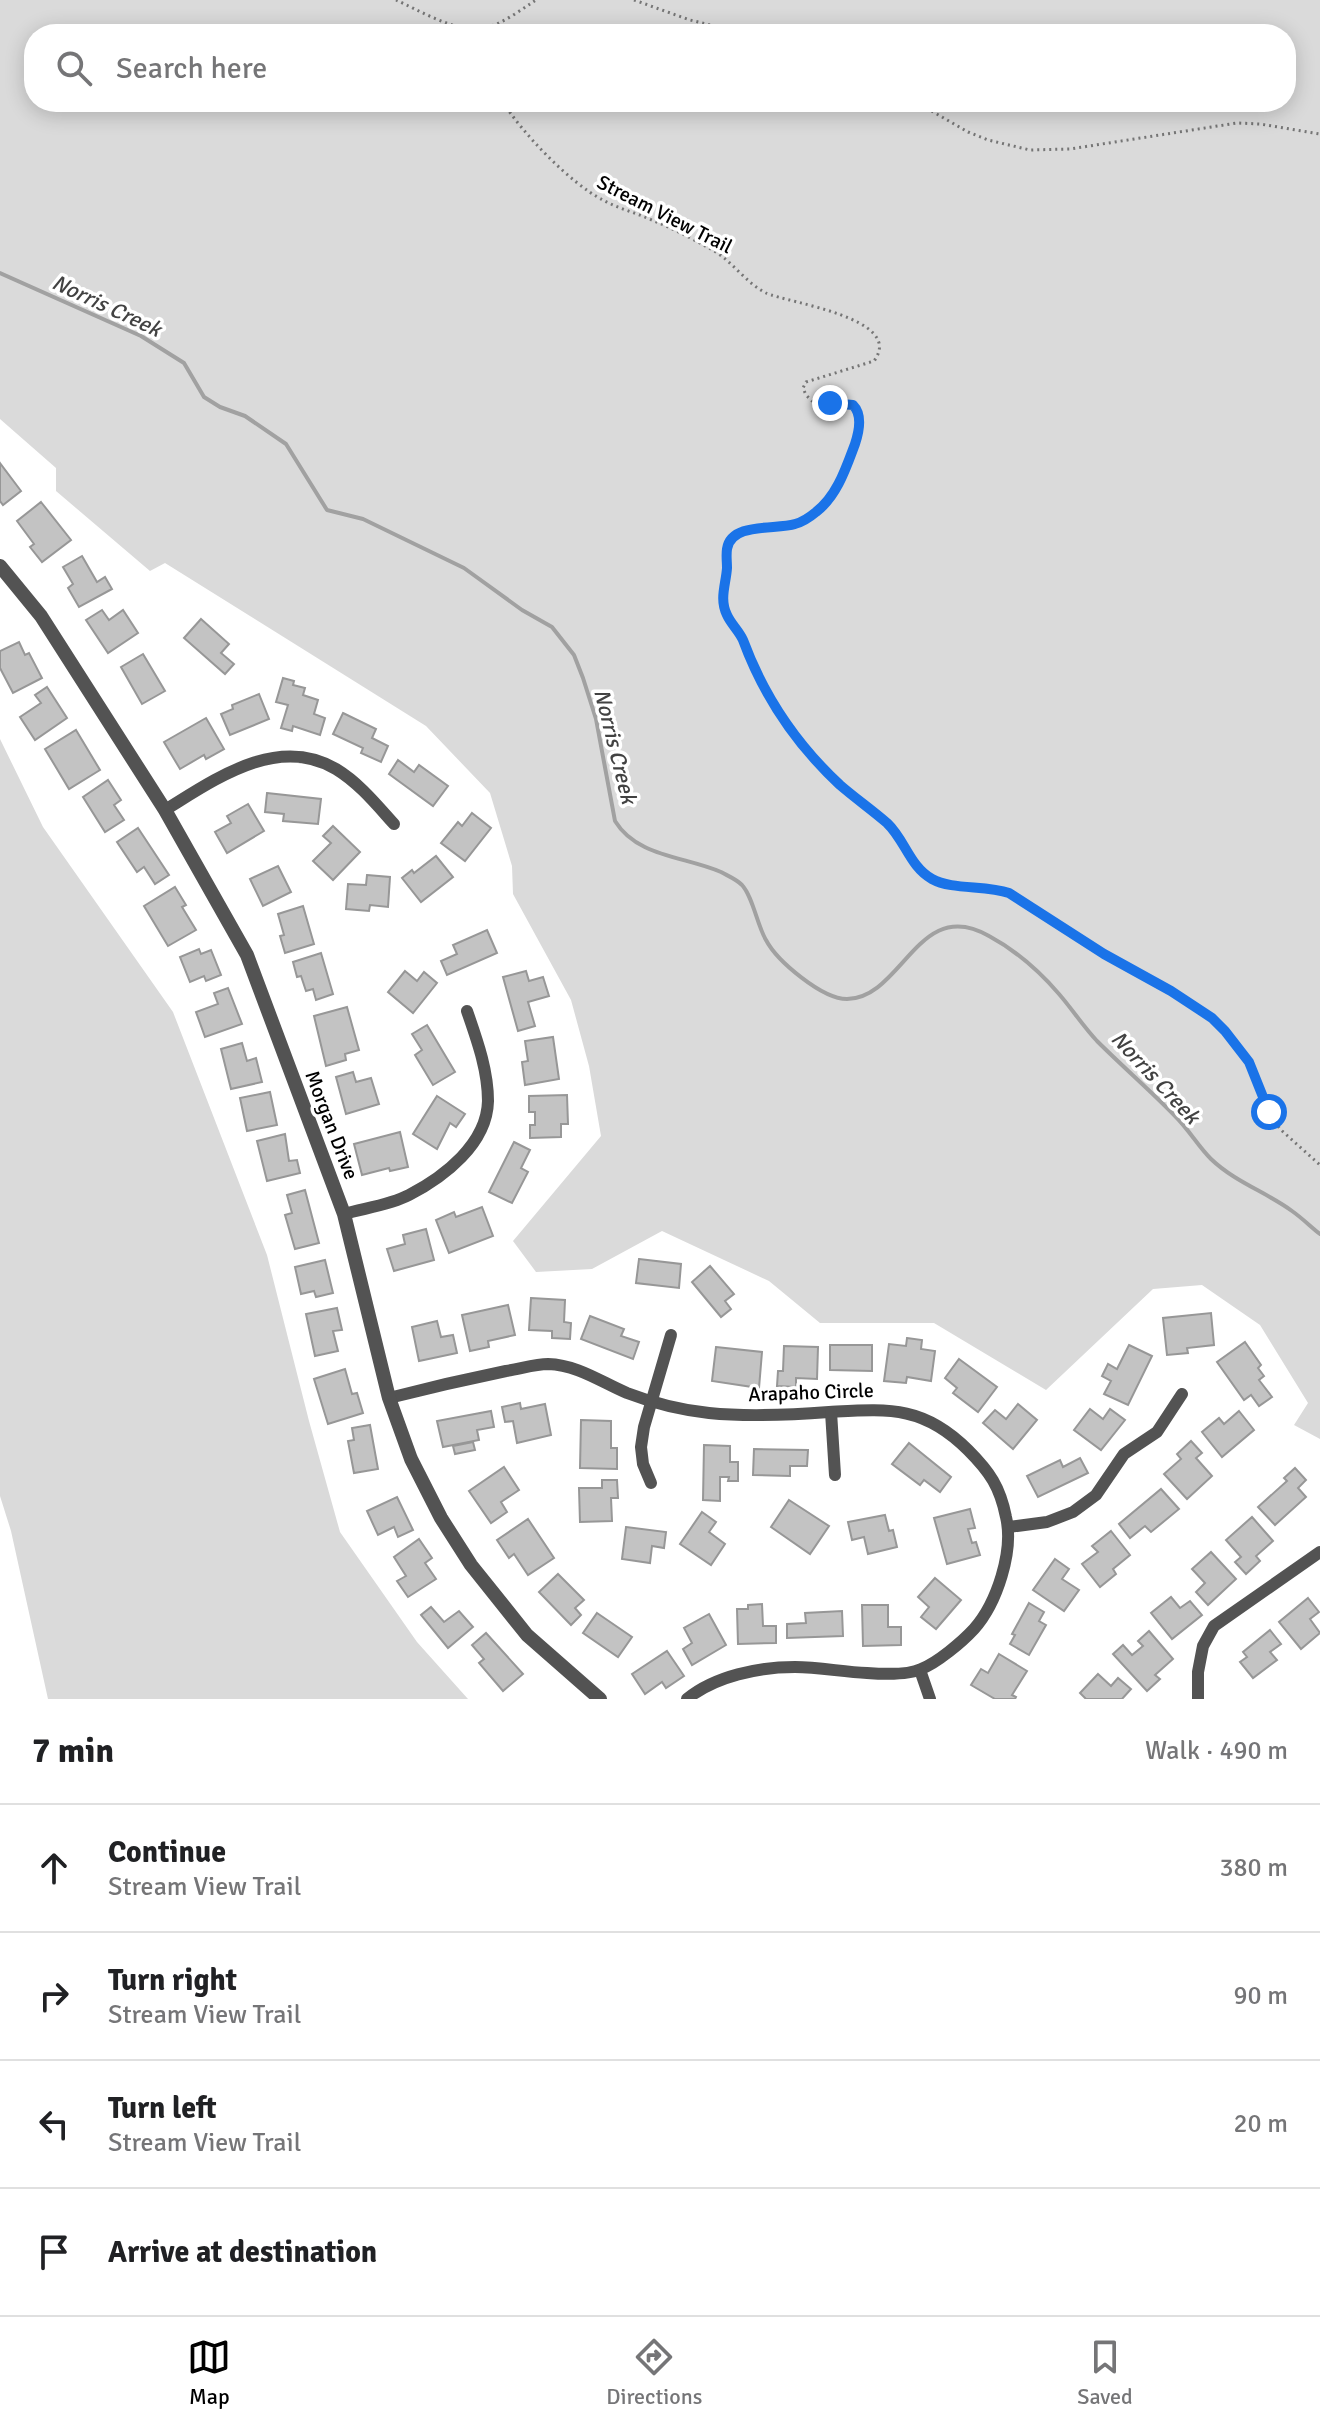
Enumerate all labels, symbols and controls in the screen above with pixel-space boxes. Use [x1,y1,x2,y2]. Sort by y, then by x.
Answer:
search box [24,24,1296,112]
icon: search [52,46,96,90]
text: Search here [116,50,267,87]
street label: Stream View Trail [593,170,737,259]
water label: Norris Creek [48,268,167,343]
route end [812,385,848,421]
water label: Norris Creek [588,686,643,808]
water label: Norris Creek [1106,1025,1207,1131]
street label: Morgan Drive [299,1067,364,1183]
route start [1251,1094,1287,1130]
street label: Arapaho Circle [748,1378,874,1407]
text: 7 min [32,1730,114,1772]
text: Walk · 490 m [1145,1735,1288,1767]
text: Continue [108,1834,226,1871]
icon: ahead [32,1846,76,1890]
text: 380 m [1219,1852,1288,1884]
text: Stream View Trail [108,1871,301,1903]
text: Turn right [108,1962,237,1999]
icon: right [32,1974,76,2018]
text: 90 m [1233,1980,1288,2012]
text: Stream View Trail [108,1999,301,2031]
text: Turn left [108,2090,217,2127]
icon: left [32,2102,76,2146]
text: 20 m [1233,2108,1288,2140]
text: Stream View Trail [108,2127,301,2159]
icon: arrive [32,2230,76,2274]
text: Arrive at destination [108,2234,377,2271]
tab: Map [187,2335,231,2410]
tab: Directions [606,2335,702,2410]
tab: Saved [1077,2335,1133,2410]

